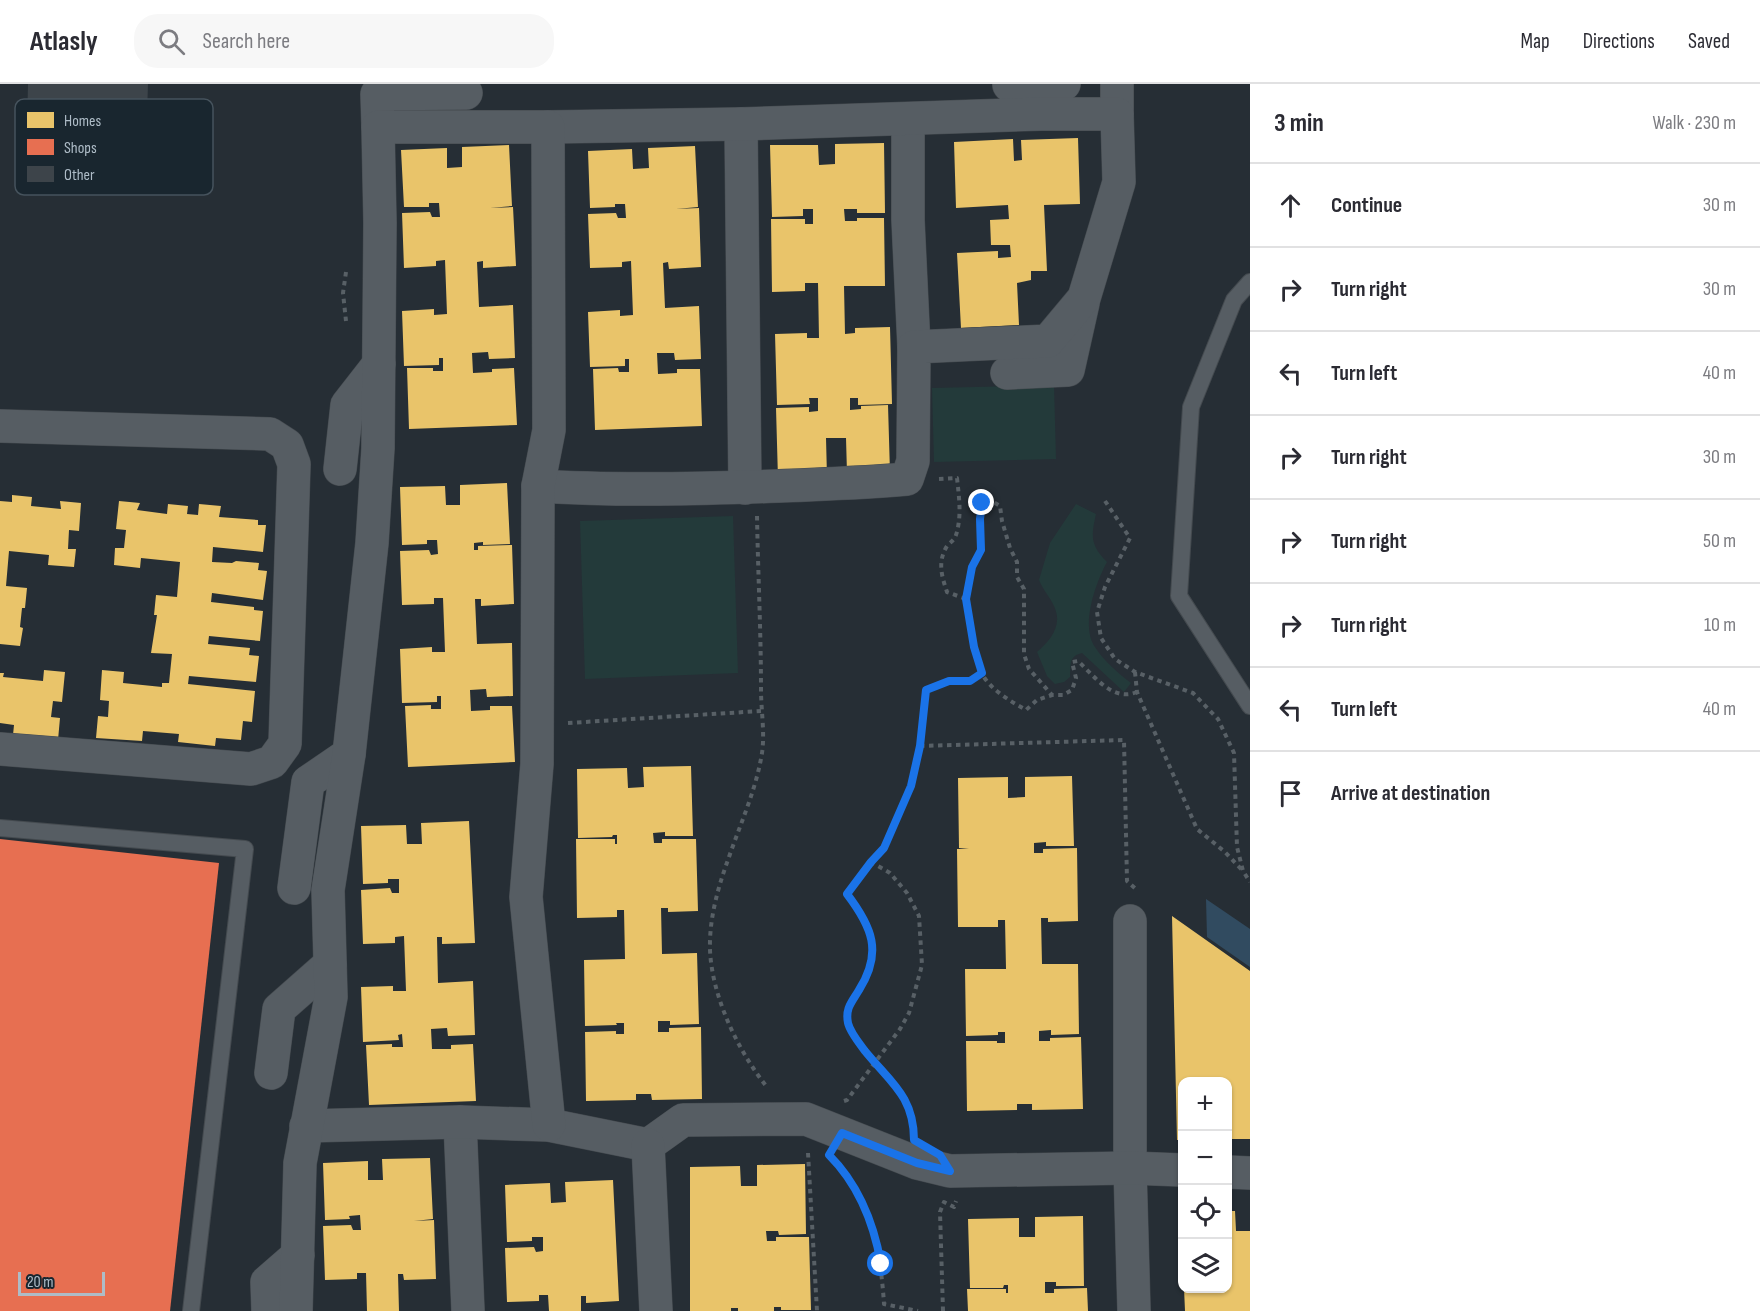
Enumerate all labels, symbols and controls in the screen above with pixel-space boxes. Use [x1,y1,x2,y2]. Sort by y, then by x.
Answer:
search box [134,14,554,68]
text: Atlasly [30,25,98,58]
icon: search [155,25,188,58]
text: Search here [203,28,290,55]
text: Map [1520,29,1550,54]
text: Directions [1583,29,1655,54]
text: Saved [1688,29,1730,54]
legend [15,99,213,195]
text: 3 min [1274,108,1324,139]
text: Walk · 230 m [1653,111,1736,135]
text: Homes [64,112,101,131]
text: Shops [64,139,97,158]
text: Other [64,166,95,185]
icon: ahead [1274,189,1307,222]
text: Continue [1331,192,1402,219]
text: 30 m [1703,193,1736,217]
icon: right [1274,273,1307,306]
text: Turn right [1331,276,1407,303]
text: 30 m [1703,277,1736,301]
icon: left [1274,357,1307,390]
text: Turn left [1331,360,1397,387]
text: 40 m [1703,361,1736,385]
icon: right [1274,441,1307,474]
text: Turn right [1331,444,1407,471]
text: 30 m [1703,445,1736,469]
route end [968,489,994,515]
icon: right [1274,525,1307,558]
text: Turn right [1331,528,1407,555]
text: 50 m [1703,529,1736,553]
icon: right [1274,609,1307,642]
text: Turn right [1331,612,1407,639]
text: 10 m [1704,613,1736,637]
icon: left [1274,693,1307,726]
text: Turn left [1331,696,1397,723]
text: 40 m [1703,697,1736,721]
icon: arrive [1274,777,1307,810]
text: Arrive at destination [1331,780,1490,807]
map controls [1178,1077,1232,1293]
button: + [1178,1077,1232,1131]
button: − [1178,1131,1232,1185]
button: locate [1178,1185,1232,1239]
button: layers [1178,1239,1232,1293]
route start [867,1250,893,1276]
scale bar [18,1269,105,1296]
text: 20 m [27,1273,54,1292]

